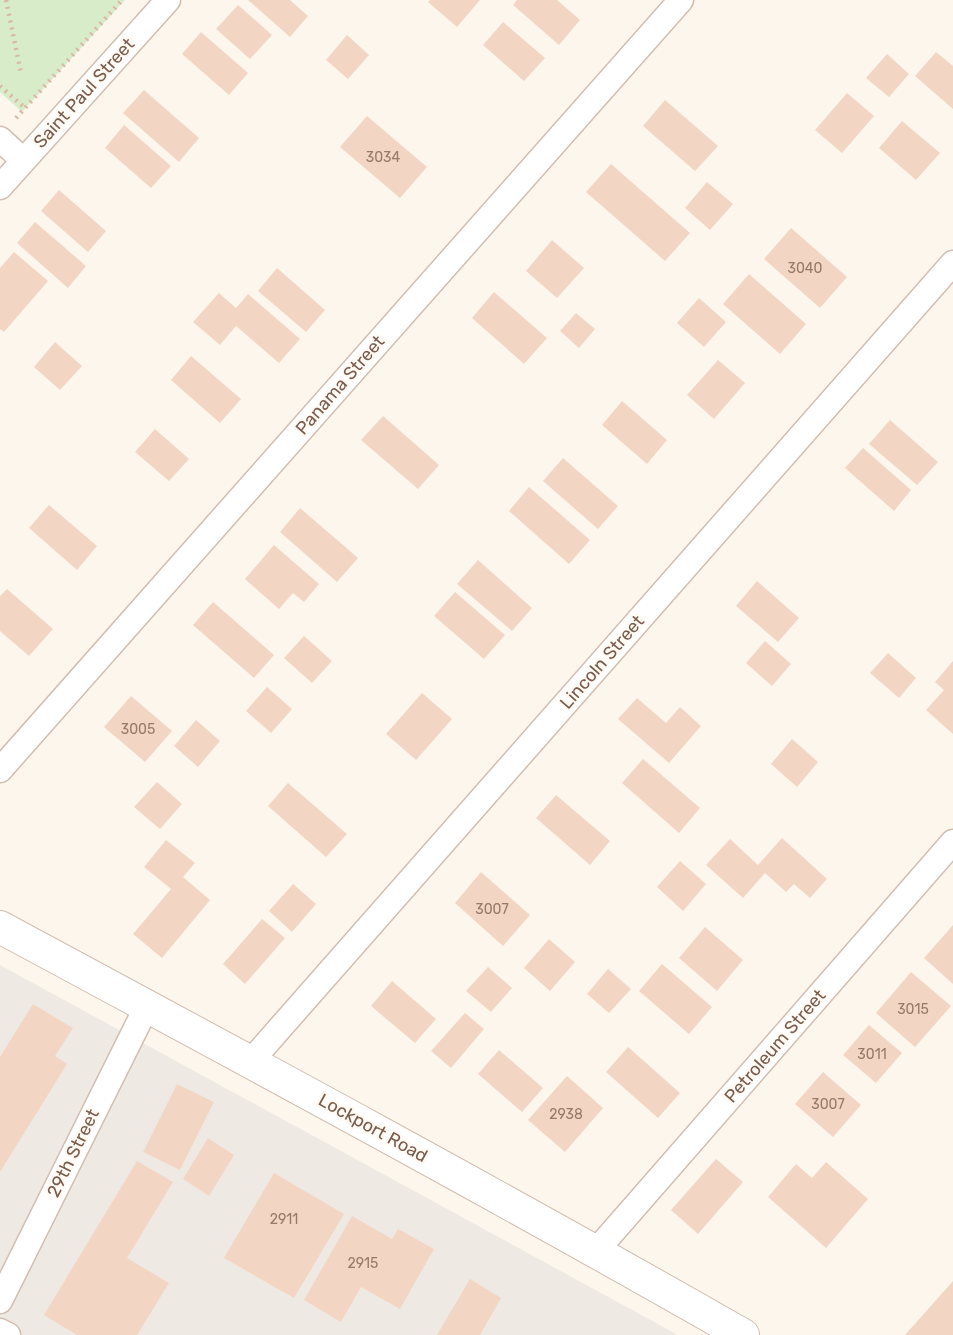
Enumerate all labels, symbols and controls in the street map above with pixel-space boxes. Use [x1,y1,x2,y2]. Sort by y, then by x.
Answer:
street label: Saint Paul Street [29,33,139,153]
house number: 3034 [366,149,401,166]
house number: 3040 [788,260,823,277]
street label: Panama Street [291,331,389,439]
street label: Lincoln Street [555,610,649,714]
house number: 3005 [121,721,155,738]
house number: 3007 [475,901,509,918]
street label: Petroleum Street [720,985,830,1107]
house number: 3015 [897,1001,929,1018]
house number: 3011 [857,1046,887,1063]
street label: Lockport Road [315,1089,431,1167]
house number: 3007 [811,1096,845,1113]
street label: 29th Street [42,1105,104,1201]
house number: 2938 [549,1106,583,1123]
house number: 2911 [270,1211,298,1228]
house number: 2915 [348,1255,378,1272]

